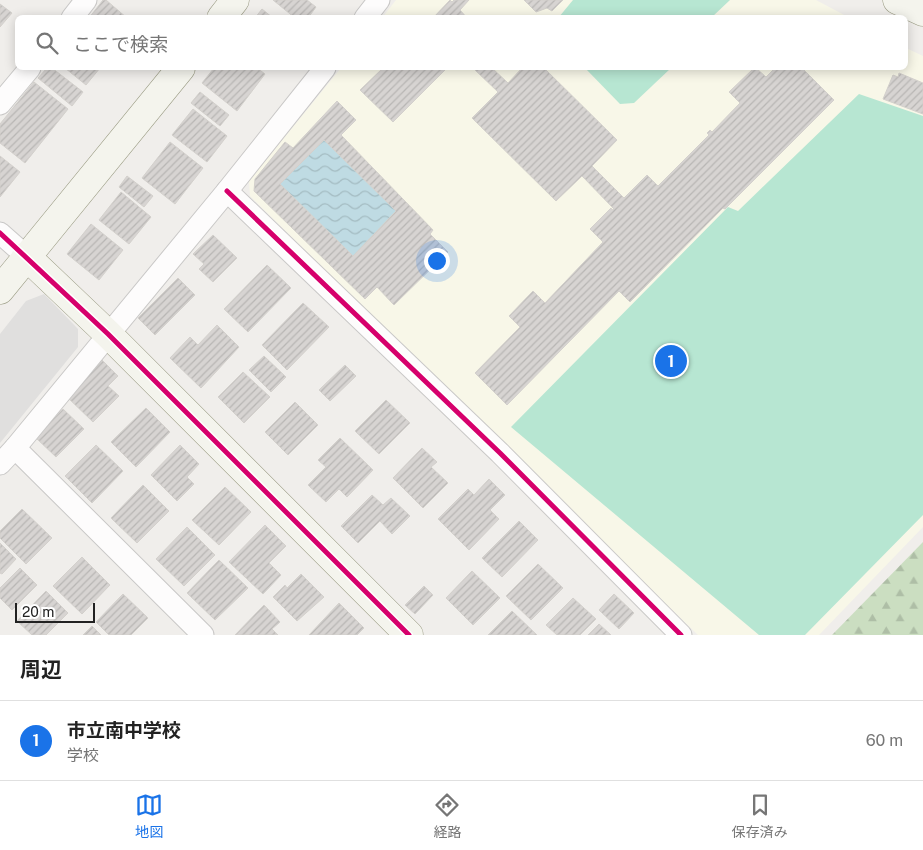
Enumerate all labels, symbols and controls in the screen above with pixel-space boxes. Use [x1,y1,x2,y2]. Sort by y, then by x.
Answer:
search box [15,15,908,70]
icon: search [33,29,61,57]
text: ここで検索 [73,33,168,55]
your location [424,248,450,274]
pin: 1 [655,342,687,380]
scale bar [15,600,95,623]
text: 20 m [22,604,54,620]
text: 周辺 [20,657,62,682]
text: 市立南中学校 [67,719,181,741]
text: 1 [33,731,39,750]
text: 60 m [866,731,903,750]
text: 学校 [67,746,99,765]
tab: 地図 [135,791,163,841]
tab: 経路 [433,791,461,841]
tab: 保存済み [732,791,788,841]

